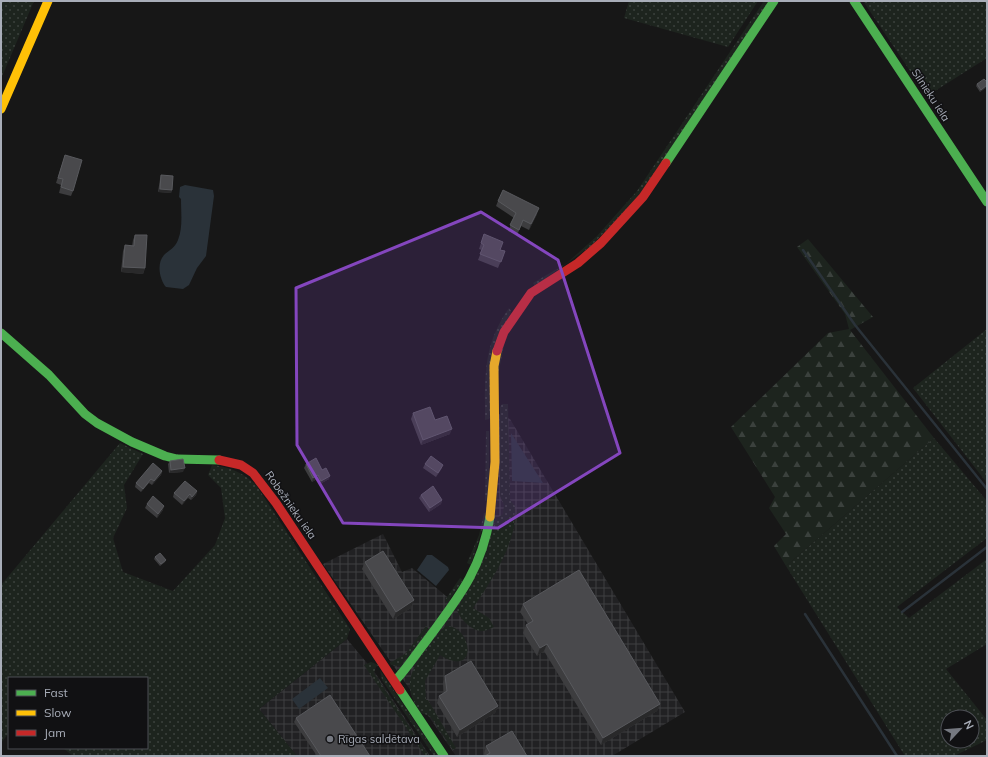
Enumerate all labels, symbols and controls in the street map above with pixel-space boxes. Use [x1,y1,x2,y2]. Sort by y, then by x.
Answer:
street label: Silnieku iela [909,66,953,124]
street label: Robežnieku iela [262,468,320,542]
legend [8,677,148,749]
text: Fast [44,685,68,700]
text: Slow [44,705,72,720]
north arrow [940,709,980,749]
text: N [961,718,977,731]
text: Jam [44,725,66,740]
place label: Rīgas saldētava [338,732,420,746]
marker: Rīgas saldētava [325,734,335,744]

